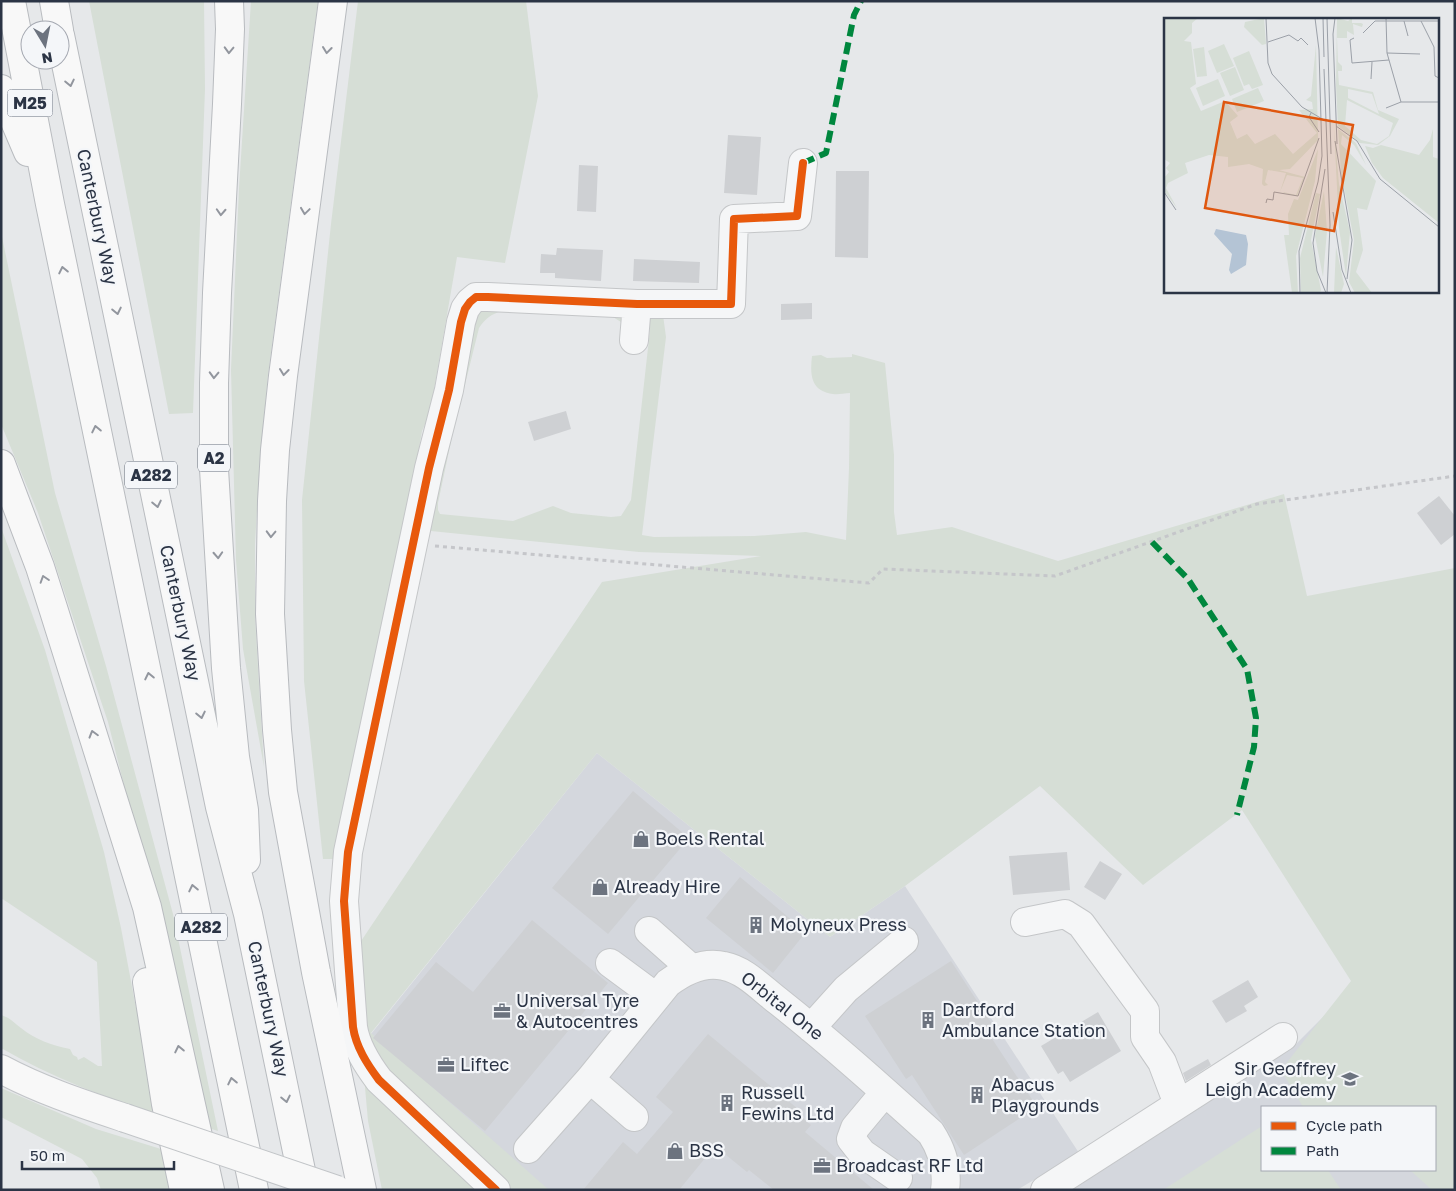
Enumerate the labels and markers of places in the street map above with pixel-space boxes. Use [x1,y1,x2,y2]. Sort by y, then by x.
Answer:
place label: Boels Rental [655,827,765,849]
shop icon: Boels Rental [631,829,651,849]
place label: Already Hire [614,875,720,897]
shop icon: Already Hire [590,877,610,897]
place label: Molyneux Press [770,913,907,935]
building icon: Molyneux Press [746,915,766,935]
place label: Universal Tyre & Autocentres [516,989,639,1032]
place label: Dartford Ambulance Station [942,998,1106,1041]
office icon: Universal Tyre & Autocentres [492,1001,512,1021]
building icon: Dartford Ambulance Station [918,1010,938,1030]
place label: Liftec [460,1053,509,1075]
office icon: Liftec [436,1055,456,1075]
place label: Sir Geoffrey Leigh Academy [1205,1057,1336,1100]
school or university icon: Sir Geoffrey Leigh Academy [1340,1069,1360,1089]
place label: Abacus Playgrounds [991,1073,1099,1116]
place label: Russell Fewins Ltd [741,1081,834,1124]
building icon: Abacus Playgrounds [967,1085,987,1105]
building icon: Russell Fewins Ltd [717,1093,737,1113]
place label: BSS [689,1139,724,1161]
shop icon: BSS [665,1141,685,1161]
place label: Broadcast RF Ltd [836,1154,984,1176]
office icon: Broadcast RF Ltd [812,1156,832,1176]

